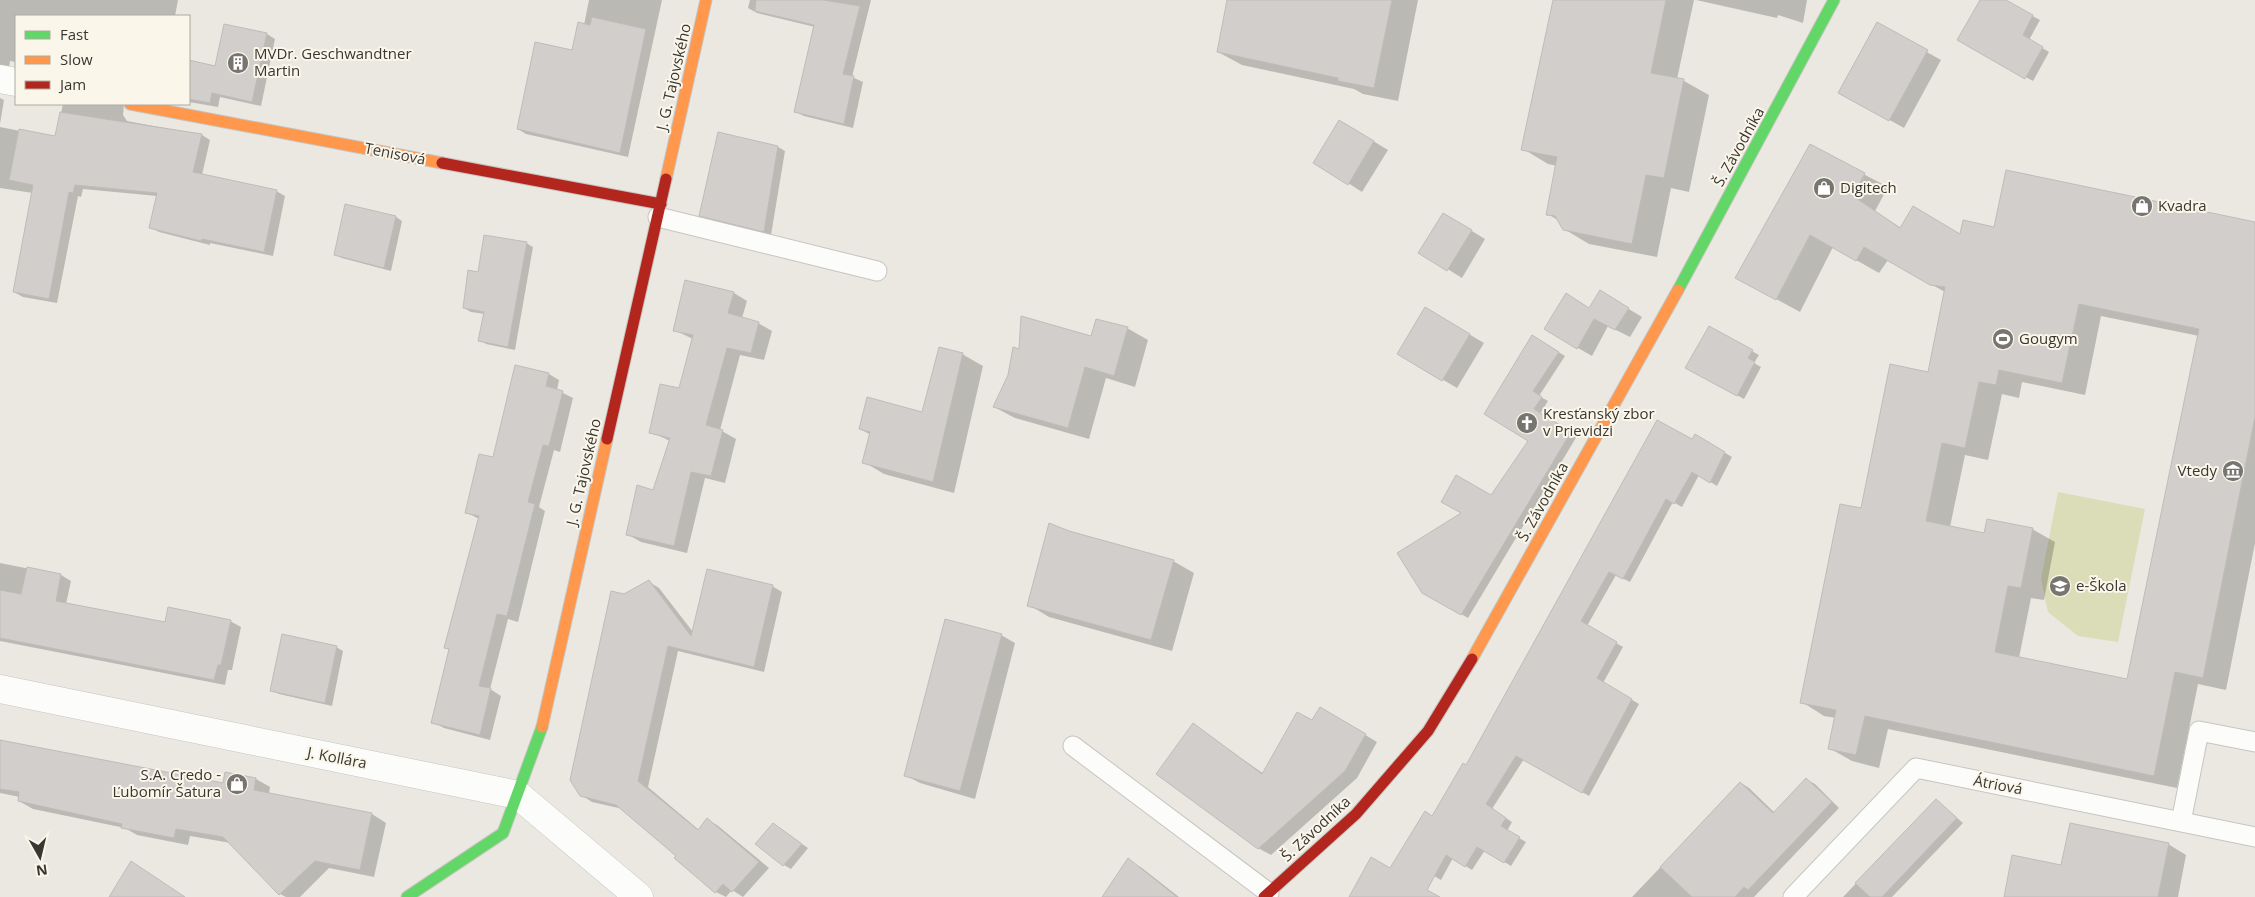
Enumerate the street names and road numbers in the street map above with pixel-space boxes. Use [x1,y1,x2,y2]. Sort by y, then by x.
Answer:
street label: J. G. Tajovského [651,21,695,134]
street label: Š. Závodníka [1708,103,1768,190]
street label: Tenisová [363,137,427,169]
street label: J. G. Tajovského [561,416,605,529]
street label: Š. Závodníka [1512,458,1572,545]
street label: J. Kollára [304,741,369,773]
street label: Átriová [1972,769,2024,799]
street label: Š. Závodníka [1276,791,1354,866]

